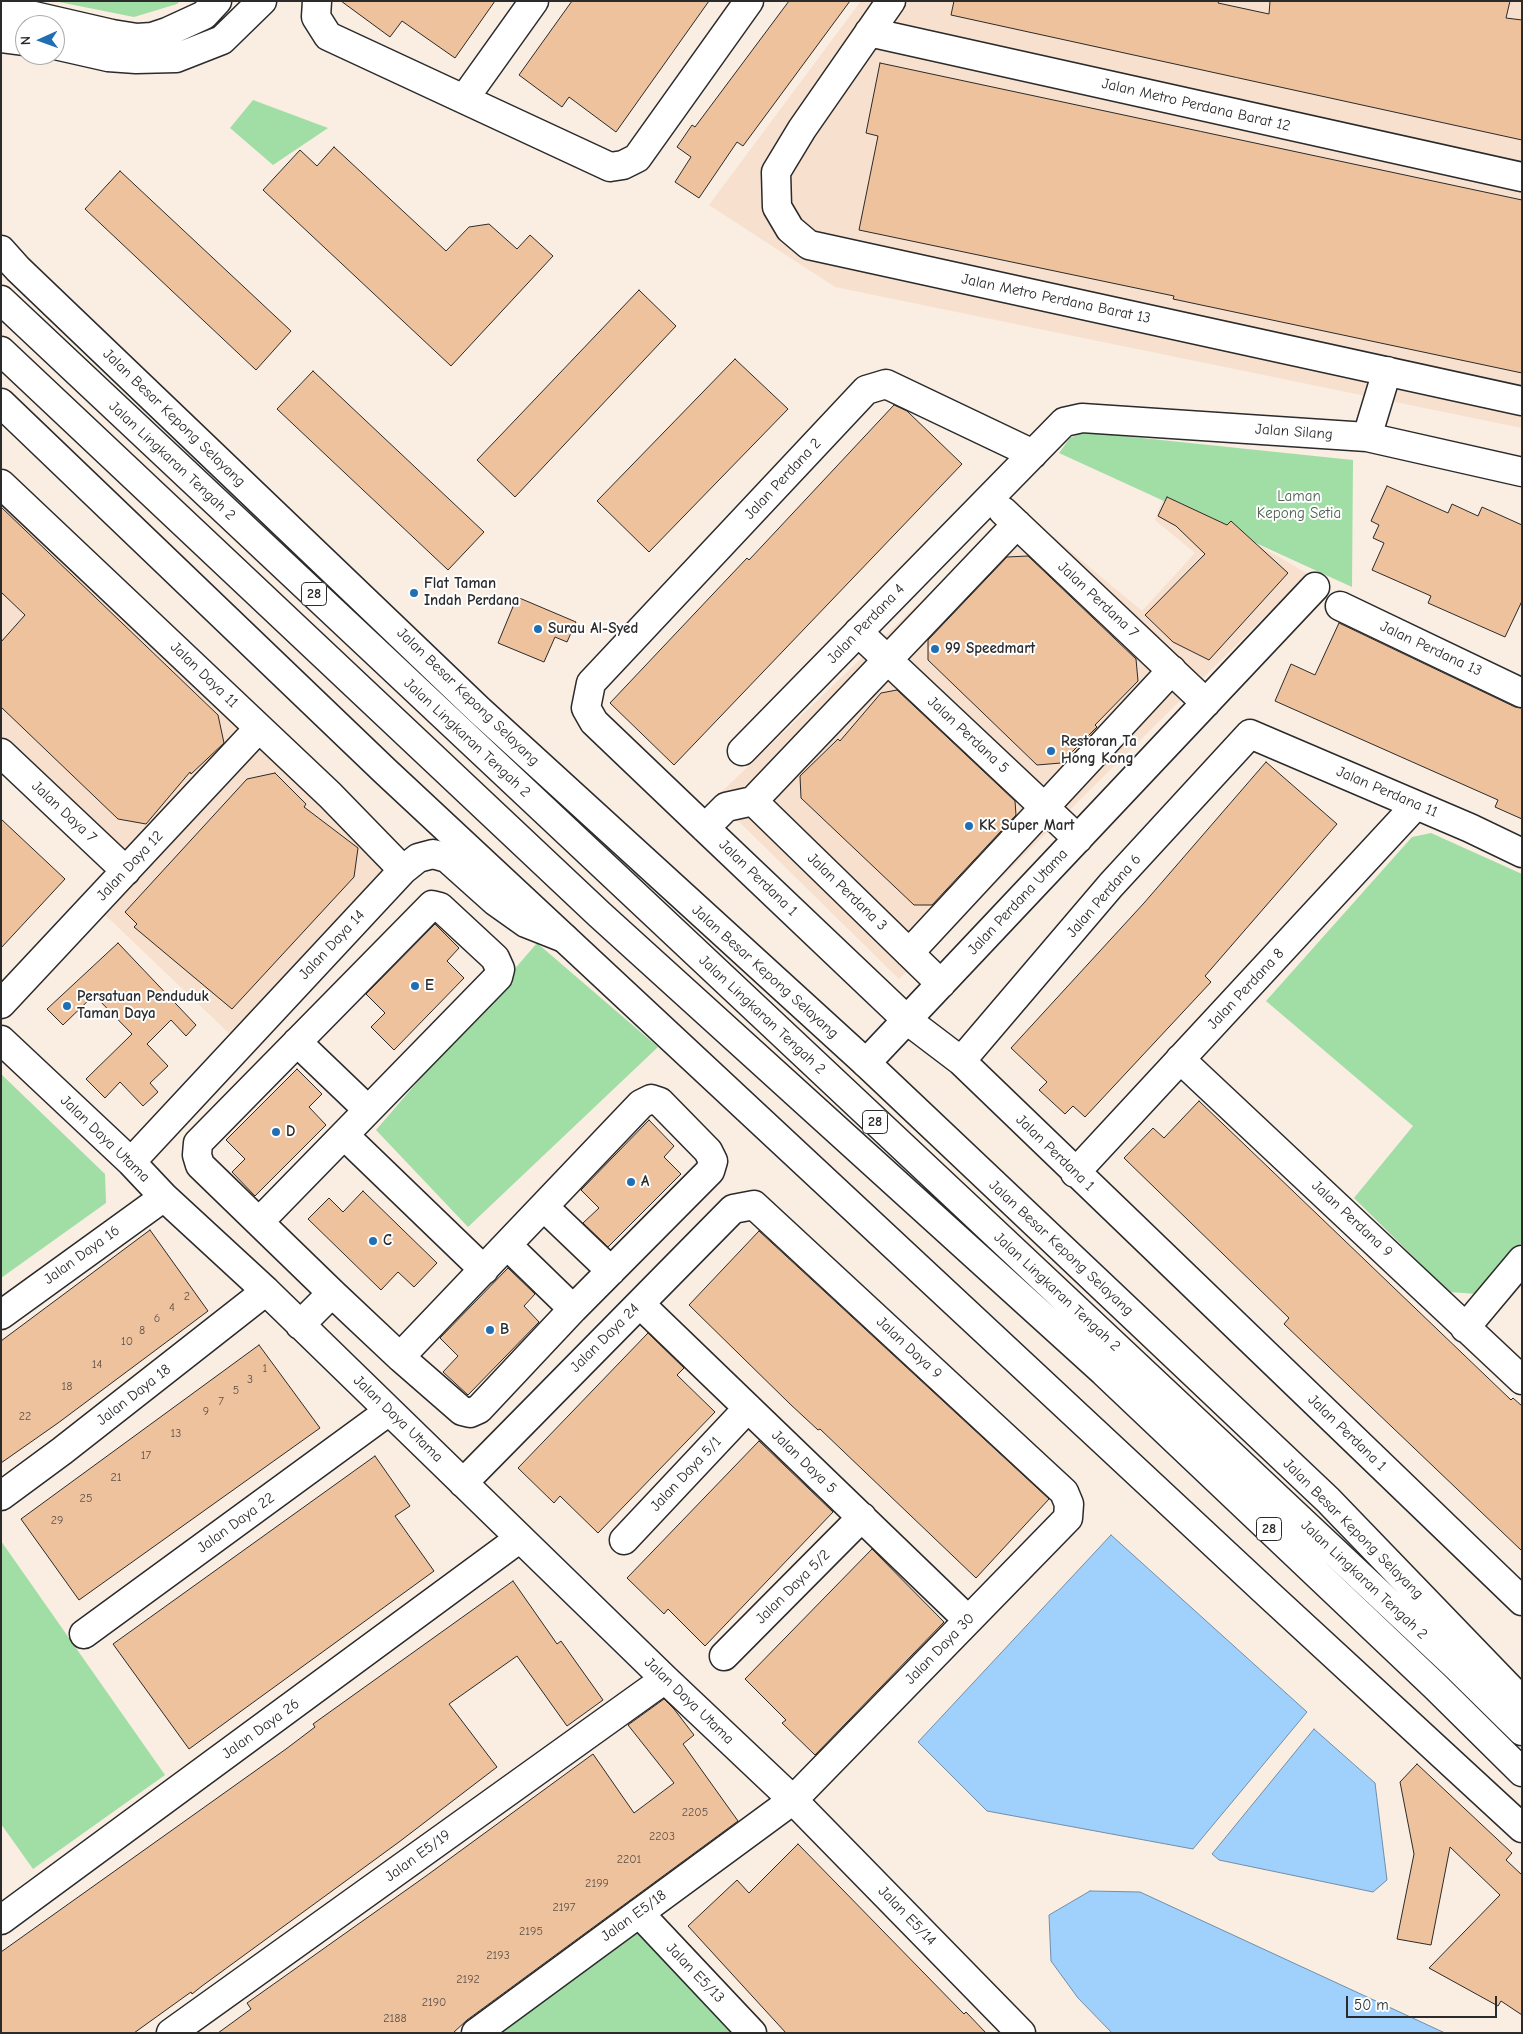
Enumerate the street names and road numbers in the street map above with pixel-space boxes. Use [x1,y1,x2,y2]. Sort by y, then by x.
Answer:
street label: Jalan Metro Perdana Barat 12 [1100,75,1292,135]
street label: Jalan Metro Perdana Barat 13 [960,270,1152,328]
street label: Jalan Besar Kepong Selayang [99,345,249,491]
street label: Jalan Lingkaran Tengah 2 [105,398,239,524]
street label: Jalan Silang [1255,420,1333,444]
street label: Jalan Perdana 2 [741,435,825,523]
street label: Jalan Perdana 7 [1054,558,1142,642]
street label: Jalan Perdana 4 [824,580,908,668]
road number: 28 [302,582,326,606]
street label: Jalan Perdana 13 [1377,618,1485,680]
street label: Jalan Besar Kepong Selayang [393,624,543,770]
street label: Jalan Daya 11 [166,638,242,712]
street label: Jalan Lingkaran Tengah 2 [400,675,534,801]
street label: Jalan Perdana 5 [924,693,1012,777]
street label: Jalan Perdana 11 [1334,763,1440,821]
street label: Jalan Daya 7 [28,777,100,847]
street label: Jalan Daya 12 [93,827,167,905]
street label: Jalan Perdana 1 [715,836,801,920]
street label: Jalan Perdana Utama [964,845,1072,959]
street label: Jalan Perdana 3 [803,849,891,935]
street label: Jalan Perdana 6 [1063,851,1145,941]
street label: Jalan Besar Kepong Selayang [688,901,842,1043]
street label: Jalan Daya 14 [295,906,369,984]
street label: Jalan Perdana 8 [1204,945,1288,1033]
street label: Jalan Lingkaran Tengah 2 [695,952,829,1078]
street label: Jalan Daya Utama [57,1092,153,1186]
road number: 28 [862,1110,888,1134]
street label: Jalan Perdana 1 [1012,1111,1098,1195]
street label: Jalan Besar Kepong Selayang [985,1176,1137,1320]
street label: Jalan Perdana 9 [1308,1177,1396,1261]
street label: Jalan Daya 16 [41,1221,123,1289]
street label: Jalan Lingkaran Tengah 2 [990,1229,1124,1355]
street label: Jalan Daya 24 [567,1300,643,1376]
street label: Jalan Daya 9 [872,1313,946,1383]
street label: Jalan Daya 18 [93,1361,175,1429]
street label: Jalan Daya Utama [350,1372,446,1466]
street label: Jalan Perdana 1 [1304,1391,1390,1475]
street label: Jalan Daya 5 [768,1427,840,1497]
street label: Jalan Daya 5/1 [647,1433,725,1515]
street label: Jalan Besar Kepong Selayang [1279,1455,1427,1603]
street label: Jalan Daya 22 [194,1489,278,1557]
street label: Jalan Lingkaran Tengah 2 [1297,1517,1431,1643]
road number: 28 [1256,1518,1282,1540]
street label: Jalan Daya 5/2 [752,1546,834,1628]
street label: Jalan Daya 30 [902,1610,978,1688]
street label: Jalan Daya Utama [641,1654,737,1748]
street label: Jalan Daya 26 [219,1695,303,1763]
street label: Jalan E5/19 [382,1826,454,1886]
street label: Jalan E5/14 [874,1882,940,1950]
street label: Jalan E5/18 [598,1886,670,1946]
street label: Jalan E5/13 [662,1939,728,2007]

